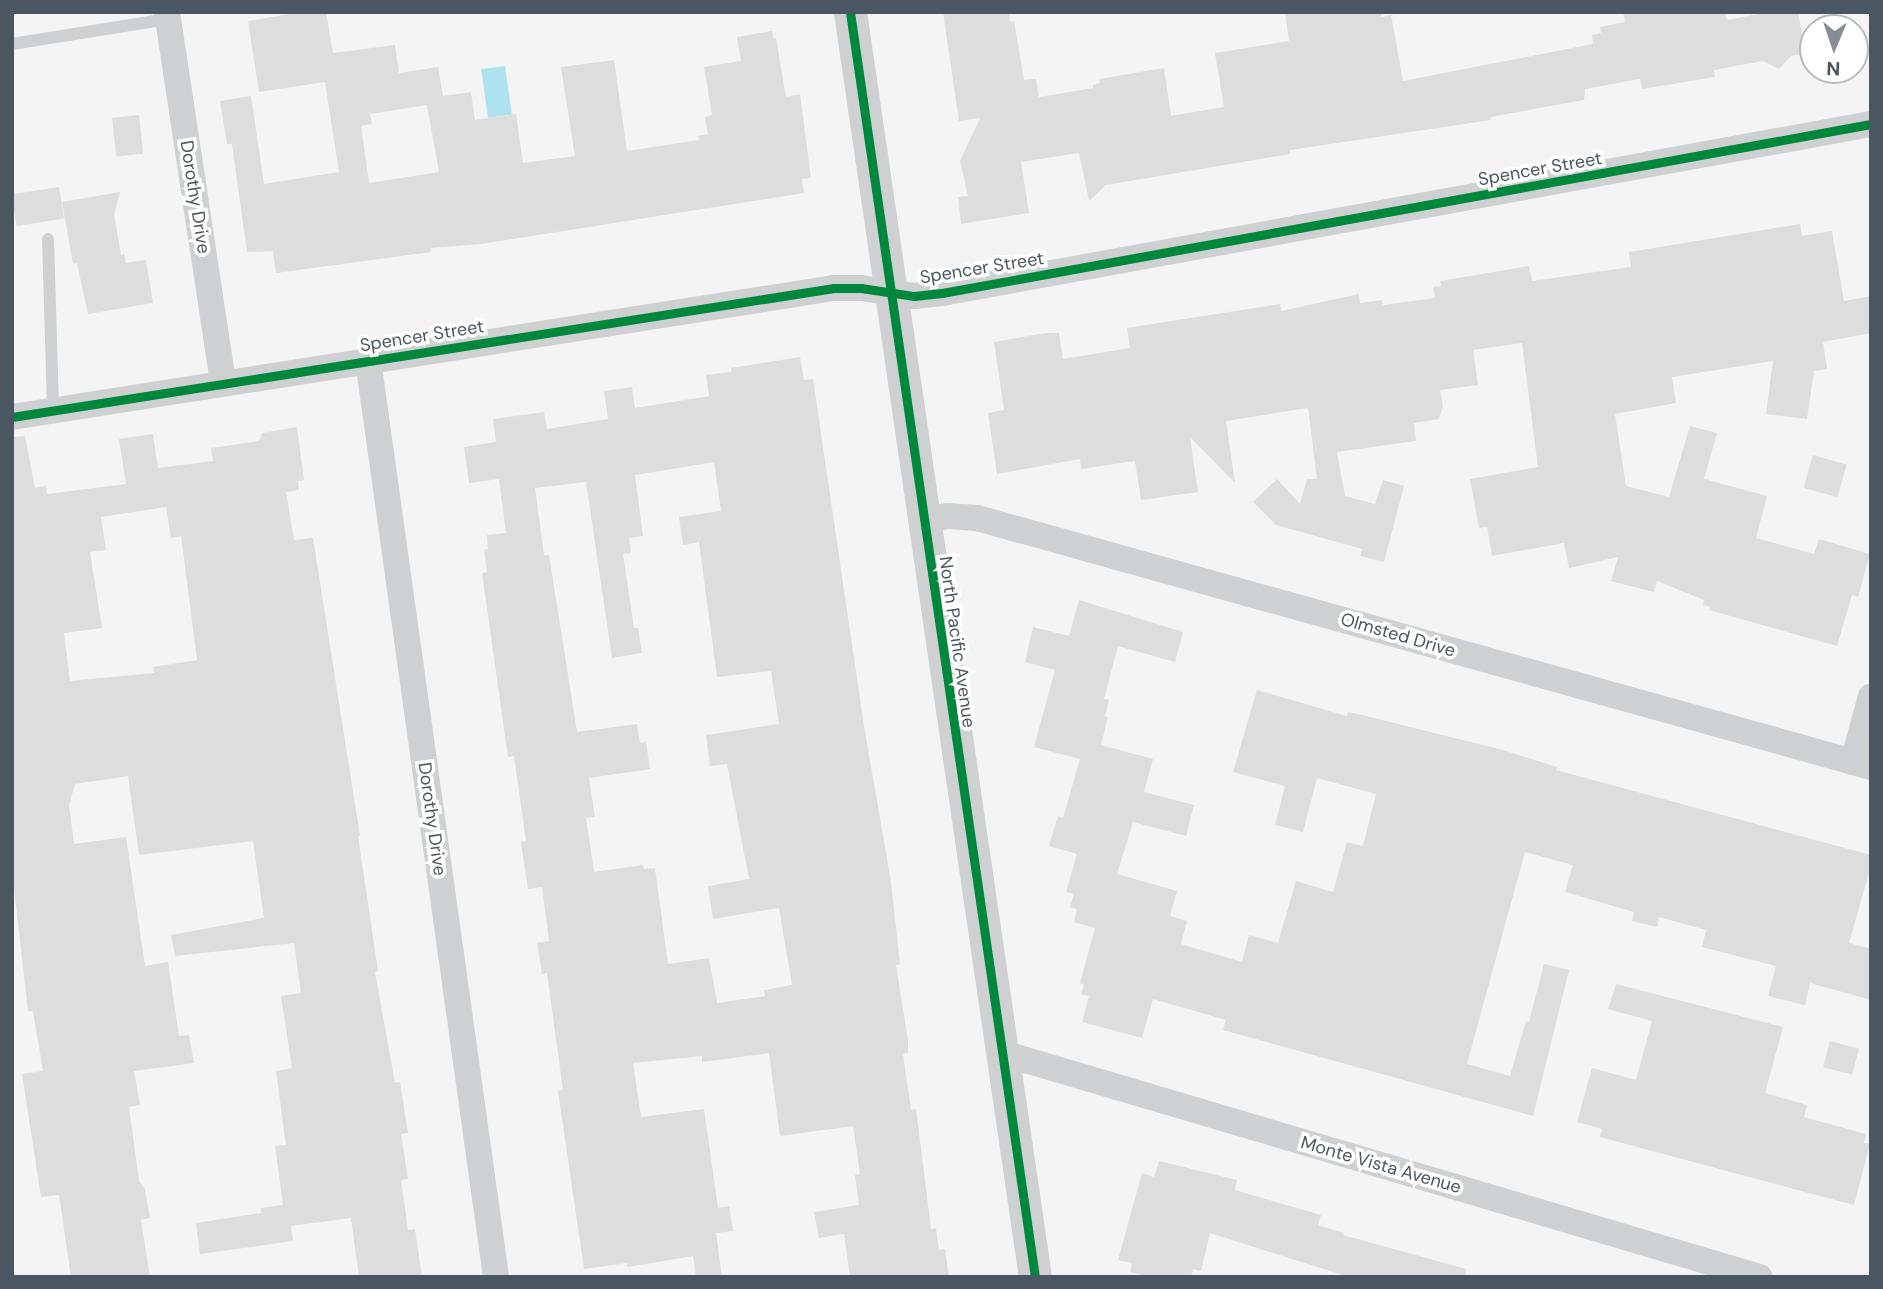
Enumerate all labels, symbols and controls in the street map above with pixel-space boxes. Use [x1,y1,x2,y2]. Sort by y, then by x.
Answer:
north arrow [1799,14,1869,84]
text: N [1826,56,1841,81]
street label: Dorothy Drive [175,139,215,255]
street label: Spencer Street [1476,147,1604,191]
street label: Spencer Street [918,248,1046,288]
street label: Spencer Street [358,316,486,356]
street label: North Pacific Avenue [934,555,980,729]
street label: Olmsted Drive [1338,608,1458,662]
street label: Dorothy Drive [413,761,451,877]
street label: Monte Vista Avenue [1298,1132,1464,1198]

